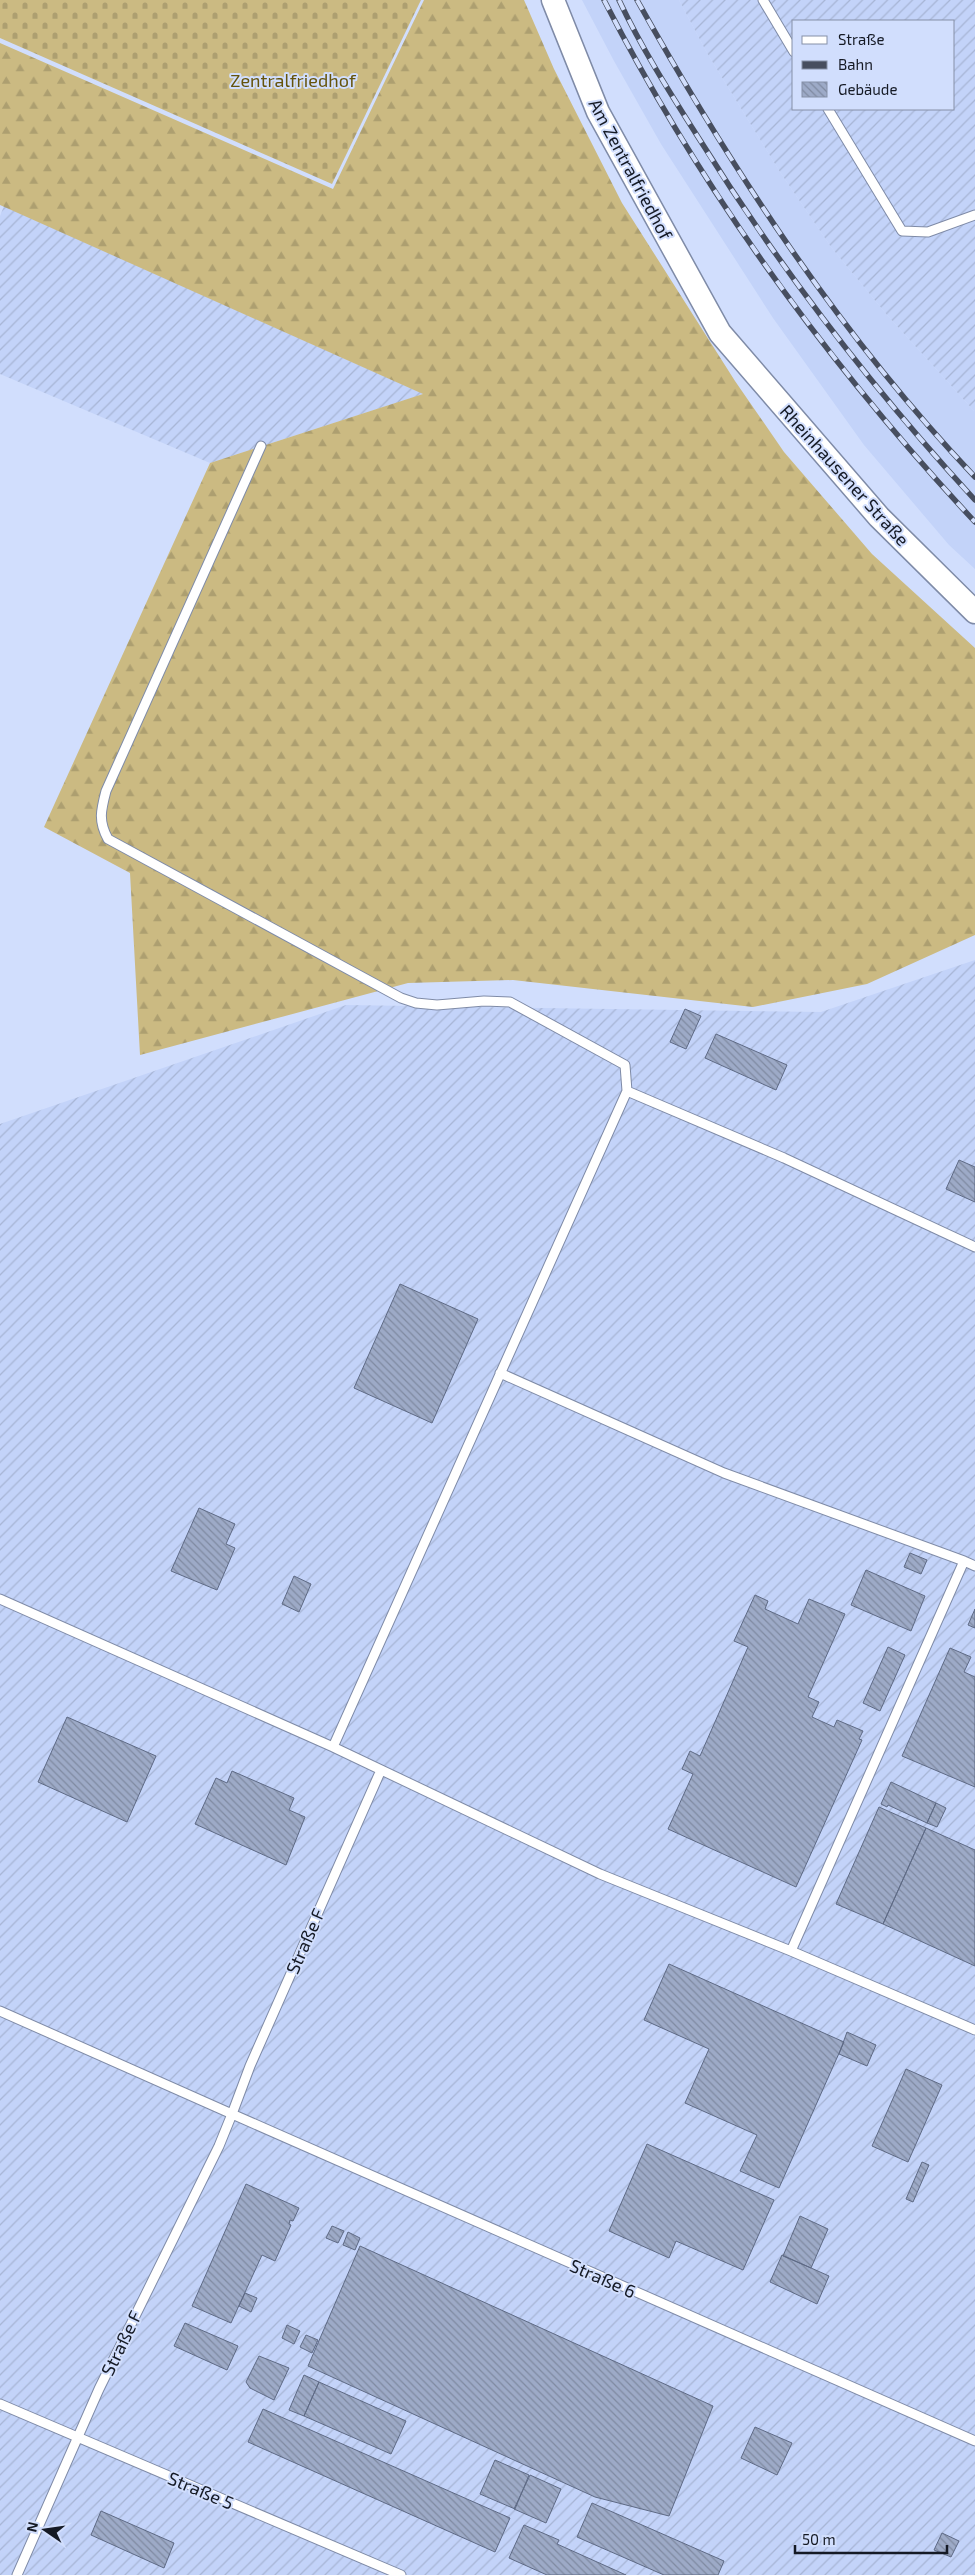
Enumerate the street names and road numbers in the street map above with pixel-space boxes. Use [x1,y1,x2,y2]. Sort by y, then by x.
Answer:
street label: Am Zentralfriedhof [585,95,678,244]
street label: Rheinhausener Straße [776,400,914,550]
street label: Straße F [281,1905,329,1977]
street label: Straße 6 [567,2254,639,2302]
street label: Straße F [96,2307,146,2379]
street label: Straße 5 [165,2466,237,2514]

